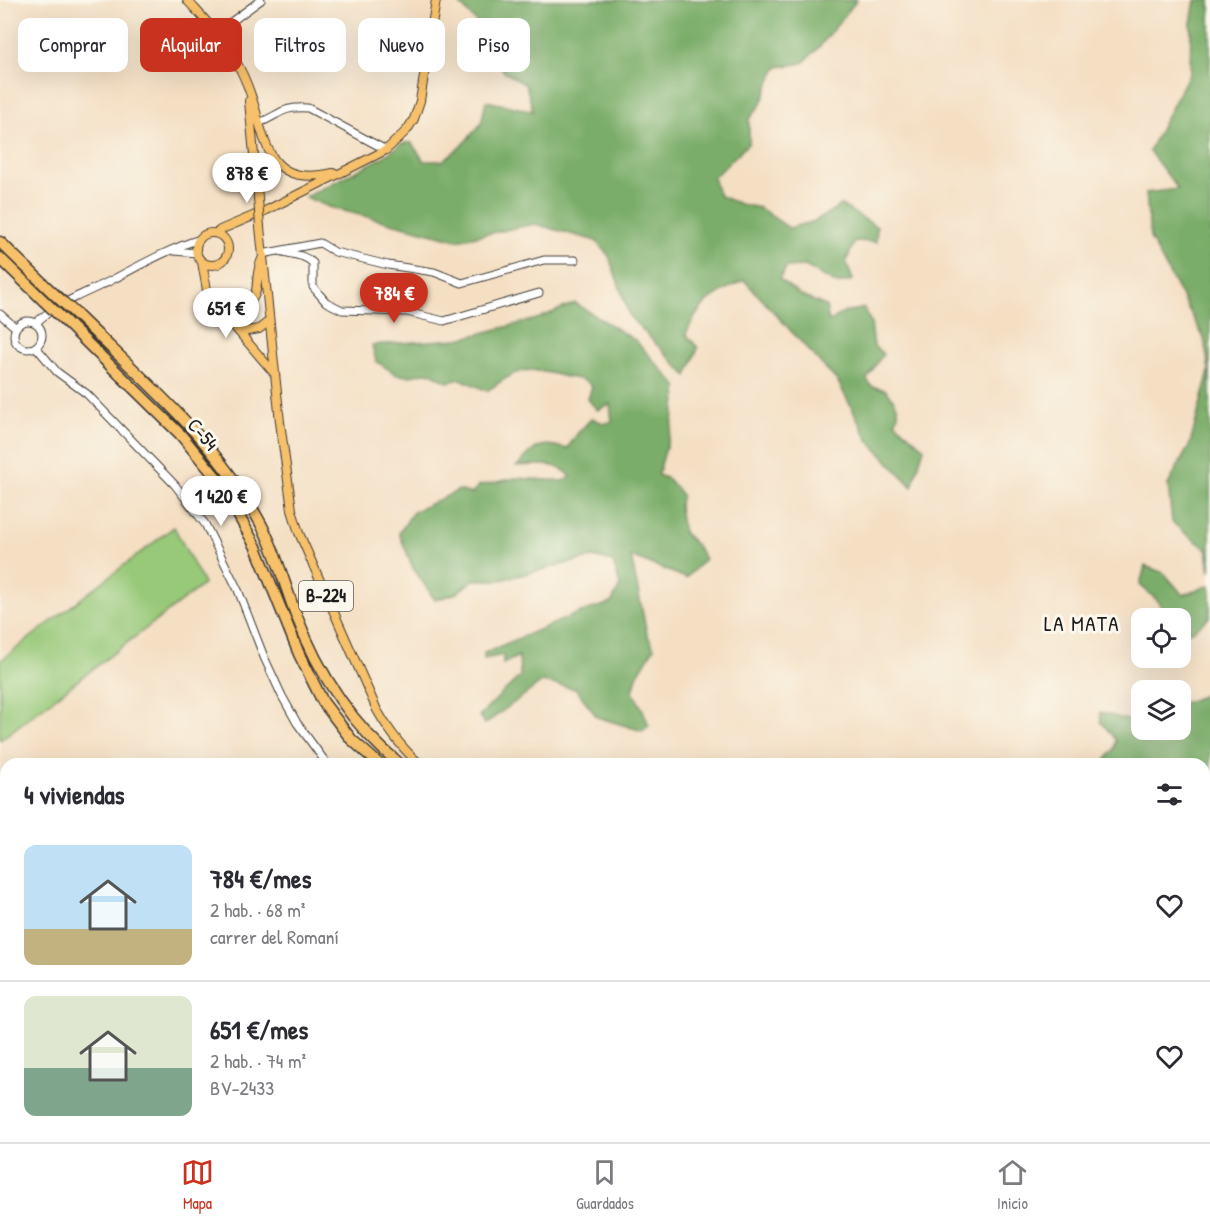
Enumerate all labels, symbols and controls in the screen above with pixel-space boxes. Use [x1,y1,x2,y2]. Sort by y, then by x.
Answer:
chip: Comprar [18,18,128,72]
chip: Alquilar [140,18,242,72]
chip: Filtros [254,18,346,72]
chip: Nuevo [358,18,445,72]
chip: Piso [457,18,530,72]
pin: 878 € [205,153,289,204]
text: 878 € [226,159,268,186]
pin: 784 € [352,273,436,324]
text: 784 € [374,279,414,306]
pin: 651 € [184,288,268,339]
text: 651 € [207,294,245,321]
street label: C-54 [182,412,225,456]
pin: 1 420 € [166,476,276,527]
text: 1 420 € [195,482,247,509]
road number: B-224 [299,581,353,611]
map controls [1131,608,1191,740]
button: locate [1131,608,1191,668]
district label: LA MATA [1044,609,1120,638]
button: layers [1131,680,1191,740]
text: 4 viviendas [24,777,125,812]
icon: filters [1153,778,1186,811]
text: 784 €/mes [210,861,311,896]
icon: home [72,869,144,941]
icon: heart [1153,889,1186,922]
text: 2 hab. · 68 m² [210,896,305,923]
text: carrer del Romaní [210,923,339,950]
text: 651 €/mes [210,1012,308,1047]
icon: home [72,1020,144,1092]
icon: heart [1153,1040,1186,1073]
text: 2 hab. · 74 m² [210,1047,306,1074]
text: BV-2433 [210,1074,274,1101]
tab: Mapa [181,1156,214,1214]
tab: Guardados [576,1156,634,1214]
tab: Inicio [996,1156,1029,1214]

